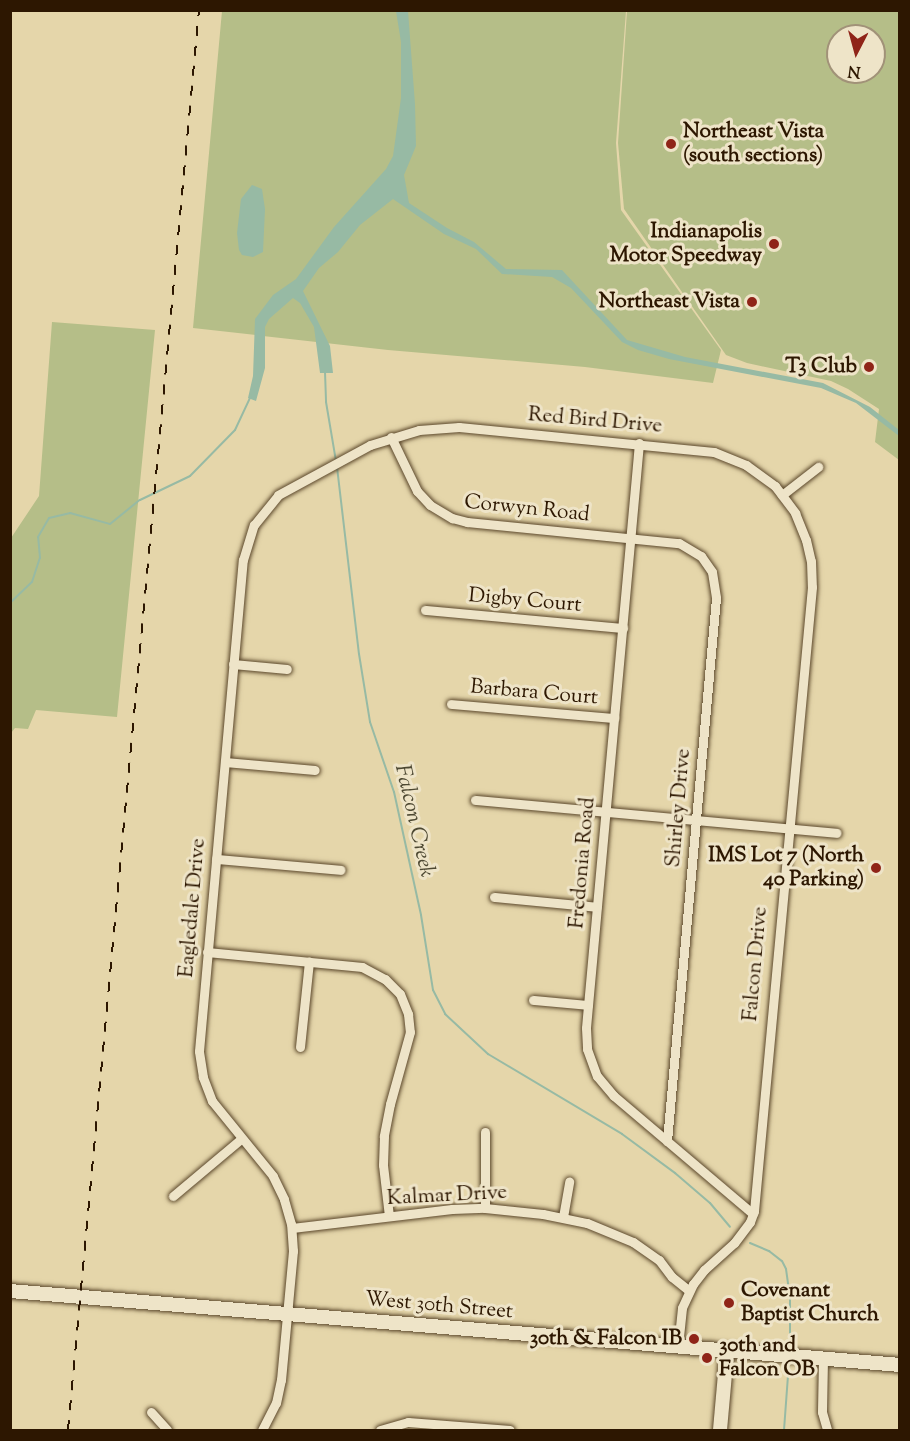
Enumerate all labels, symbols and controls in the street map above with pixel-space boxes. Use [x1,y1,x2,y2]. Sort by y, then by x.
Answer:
north arrow [826,24,886,84]
text: N [847,58,862,83]
place label: Northeast Vista (south sections) [683,119,824,169]
marker: Northeast Vista (south sections) [664,137,678,151]
place label: Indianapolis Motor Speedway [610,219,762,269]
marker: Indianapolis Motor Speedway [767,237,781,251]
place label: Northeast Vista [599,289,740,315]
marker: Northeast Vista [745,295,759,309]
place label: T3 Club [785,354,857,380]
marker: T3 Club [862,360,876,374]
street label: Red Bird Drive [527,403,663,439]
street label: Corwyn Road [463,490,591,528]
street label: Digby Court [467,584,583,618]
street label: Barbara Court [469,675,599,711]
street label: Shirley Drive [661,748,697,868]
water label: Falcon Creek [387,762,439,880]
street label: Fredonia Road [565,796,601,930]
street label: Eagledale Drive [174,837,212,979]
place label: IMS Lot 7 (North 40 Parking) [708,843,864,893]
marker: IMS Lot 7 (North 40 Parking) [869,861,883,875]
street label: Falcon Drive [738,906,774,1022]
street label: Kalmar Drive [386,1180,508,1212]
place label: Covenant Baptist Church [741,1278,879,1328]
street label: West 30th Street [364,1287,514,1325]
marker: Covenant Baptist Church [722,1296,736,1310]
place label: 30th & Falcon IB [530,1326,682,1352]
marker: 30th & Falcon IB [687,1332,701,1346]
place label: 30th and Falcon OB [719,1333,815,1383]
marker: 30th and Falcon OB [700,1351,714,1365]

